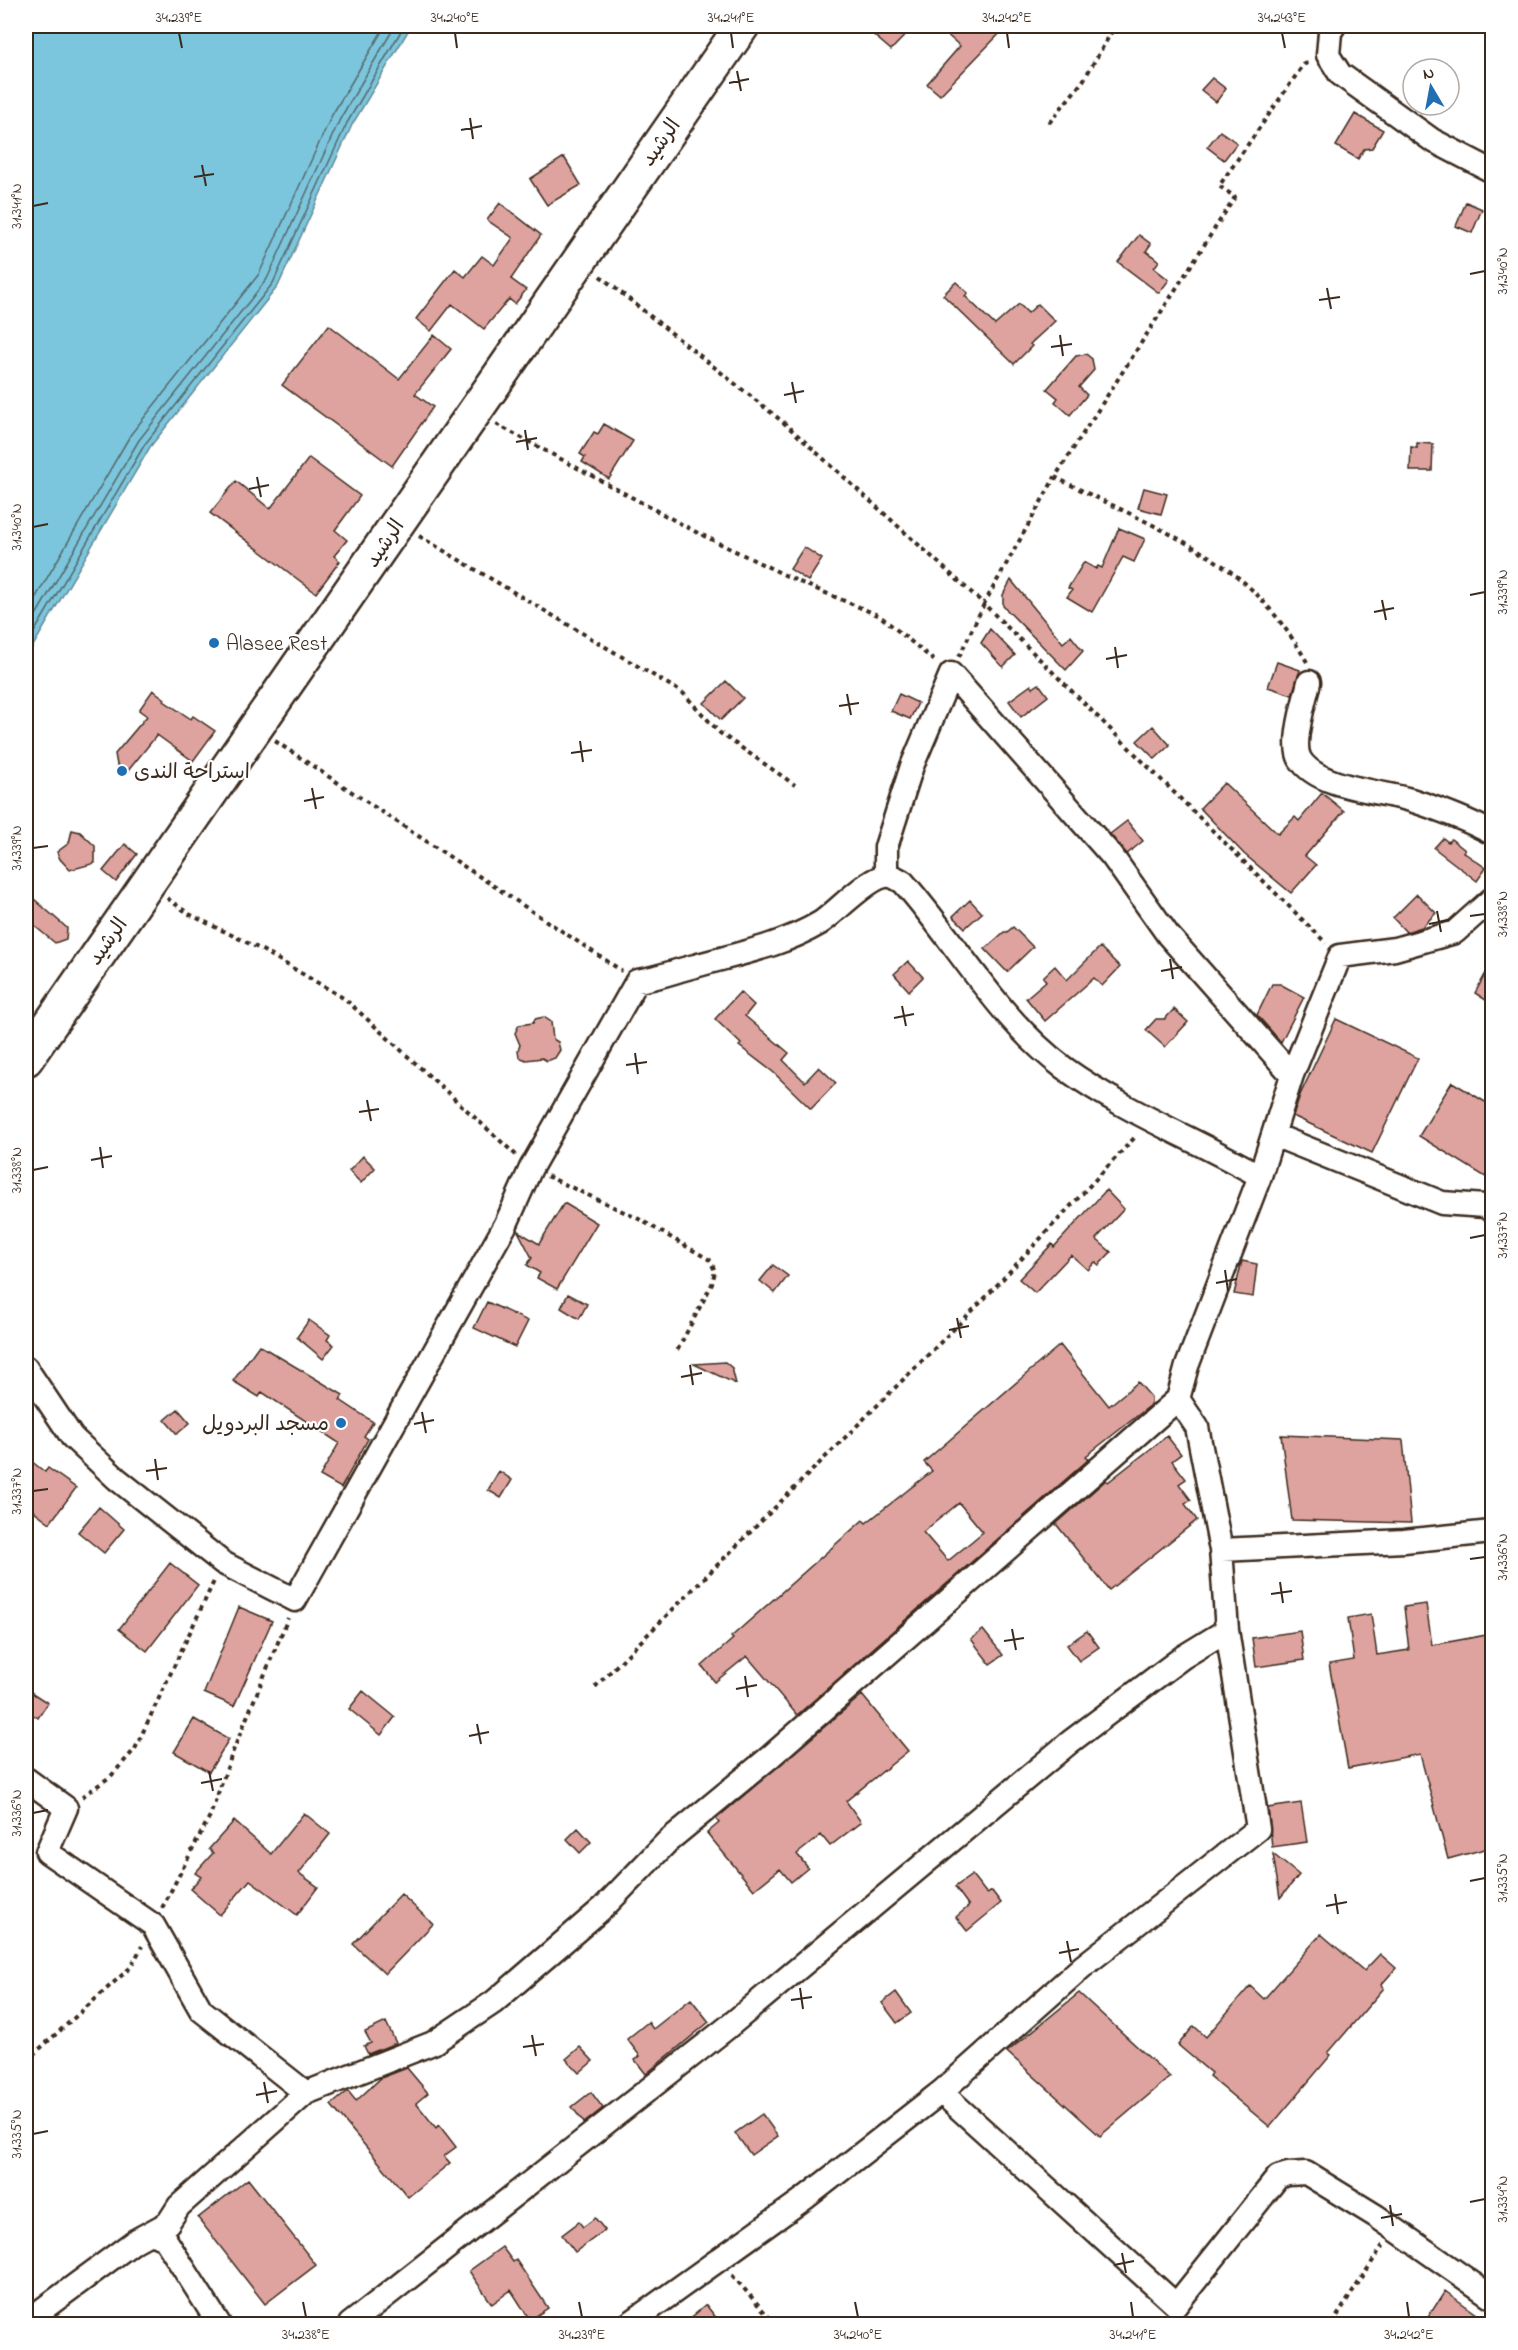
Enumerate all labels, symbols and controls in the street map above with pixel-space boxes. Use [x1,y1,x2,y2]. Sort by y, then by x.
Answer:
text: 34.239°E [156,7,202,29]
text: 34.240°E [431,7,479,29]
text: 34.241°E [708,7,754,29]
text: 34.242°E [982,7,1032,29]
text: 34.243°E [1258,7,1306,29]
north arrow [1401,57,1461,117]
text: N [1421,61,1436,87]
street label: الرشيد [634,113,689,173]
text: 31.341°N [6,183,28,229]
text: 31.340°N [1492,247,1514,295]
text: 31.340°N [6,503,28,551]
street label: الرشيد [358,514,413,574]
text: 31.339°N [1492,569,1514,615]
place label: Alasee Rest [226,630,327,660]
marker: Alasee Rest [207,636,221,650]
place label: استراحة الندى [134,758,250,788]
marker: استراحة الندى [115,764,129,778]
text: 31.339°N [6,825,28,871]
text: 31.338°N [1492,891,1514,937]
street label: الرشيد [81,912,136,972]
text: 31.338°N [6,1147,28,1193]
text: 31.337°N [1492,1212,1514,1258]
place label: مسجد البردويل [202,1410,329,1440]
marker: مسجد البردويل [334,1416,348,1430]
text: 31.337°N [6,1468,28,1514]
text: 31.336°N [1492,1533,1514,1581]
text: 31.336°N [6,1789,28,1837]
text: 31.335°N [1492,1853,1514,1903]
text: 31.335°N [6,2109,28,2159]
text: 31.334°N [1492,2176,1514,2222]
text: 34.238°E [282,2324,330,2346]
text: 34.239°E [559,2324,605,2346]
text: 34.240°E [834,2324,882,2346]
text: 34.241°E [1110,2324,1156,2346]
text: 34.242°E [1384,2324,1434,2346]

